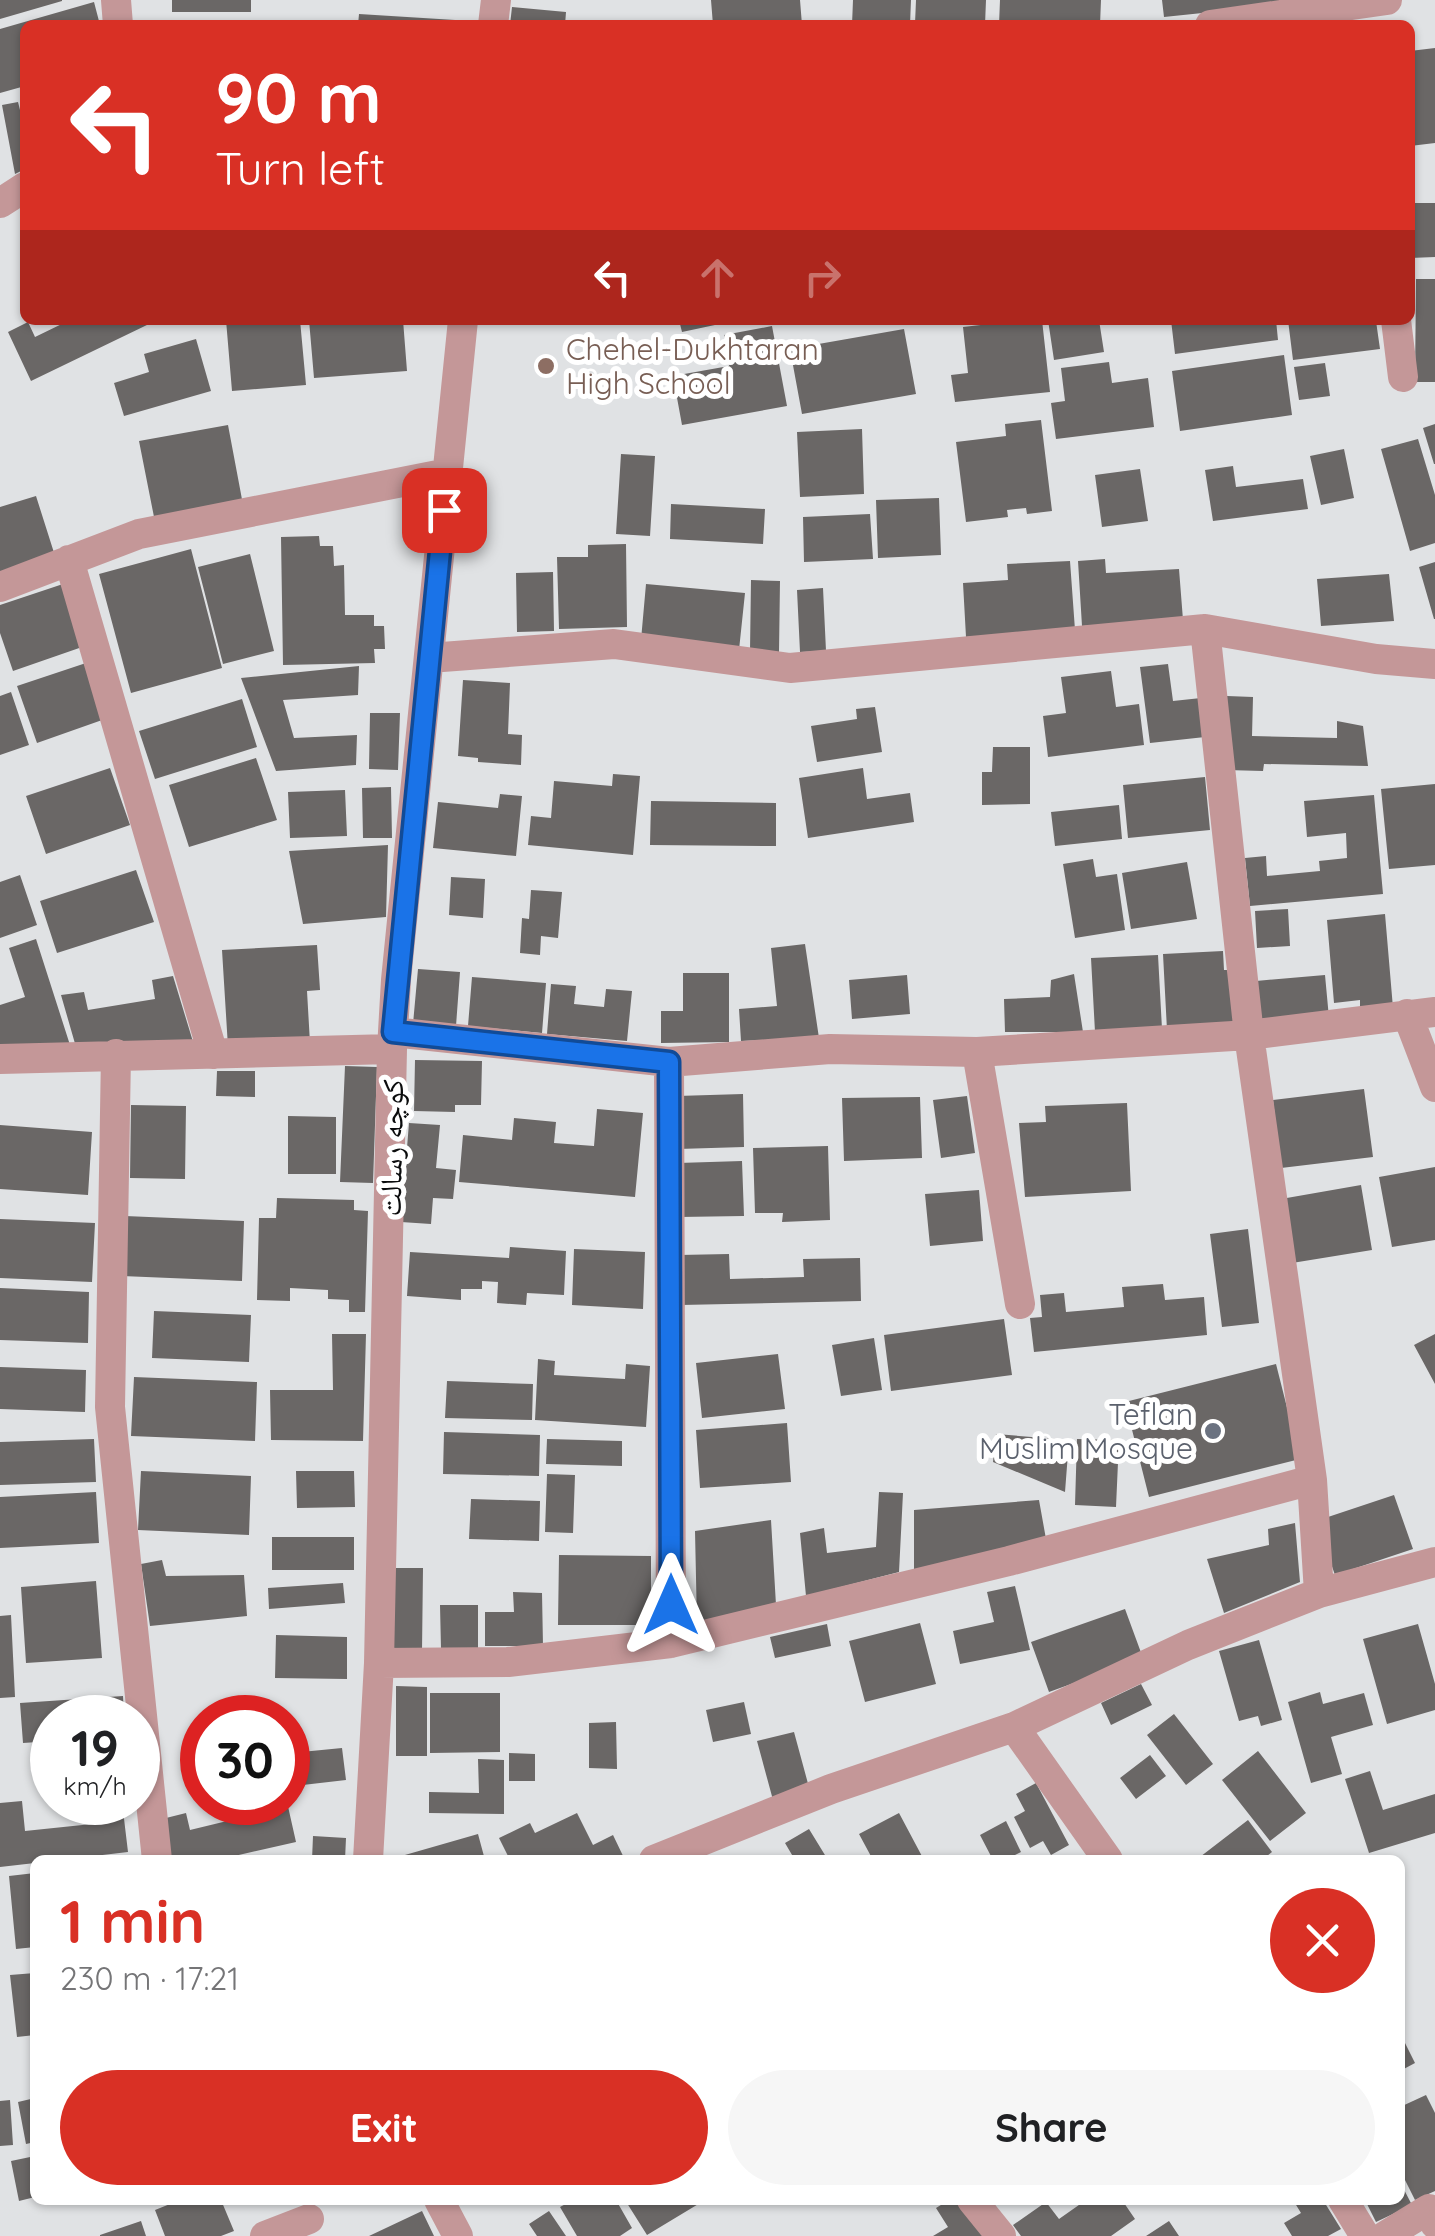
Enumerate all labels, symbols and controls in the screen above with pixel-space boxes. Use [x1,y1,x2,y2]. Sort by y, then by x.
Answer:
text: 90 m [215,53,382,141]
icon: left [50,60,180,190]
text: Turn left [215,140,385,196]
icon: left [585,250,640,305]
icon: ahead [690,250,745,305]
icon: right [795,250,850,305]
place label: Chehel-Dukhtaran High School [566,330,819,402]
marker: Chehel-Dukhtaran High School [535,355,557,377]
pin [402,468,487,553]
icon: arrive [417,483,472,538]
street label: کوچه رسالت [371,1079,411,1217]
place label: Teflan Muslim Mosque [979,1395,1193,1467]
marker: Teflan Muslim Mosque [1202,1420,1224,1442]
position arrow [619,1553,723,1657]
speed limit sign: 30 [180,1695,310,1825]
text: 19 [71,1716,119,1779]
text: km/h [63,1770,127,1801]
text: 1 min [60,1883,205,1958]
button: close [1270,1888,1375,1993]
text: 230 m · 17:21 [60,1958,239,1998]
button: Exit [60,2070,708,2185]
button: Share [728,2070,1375,2185]

